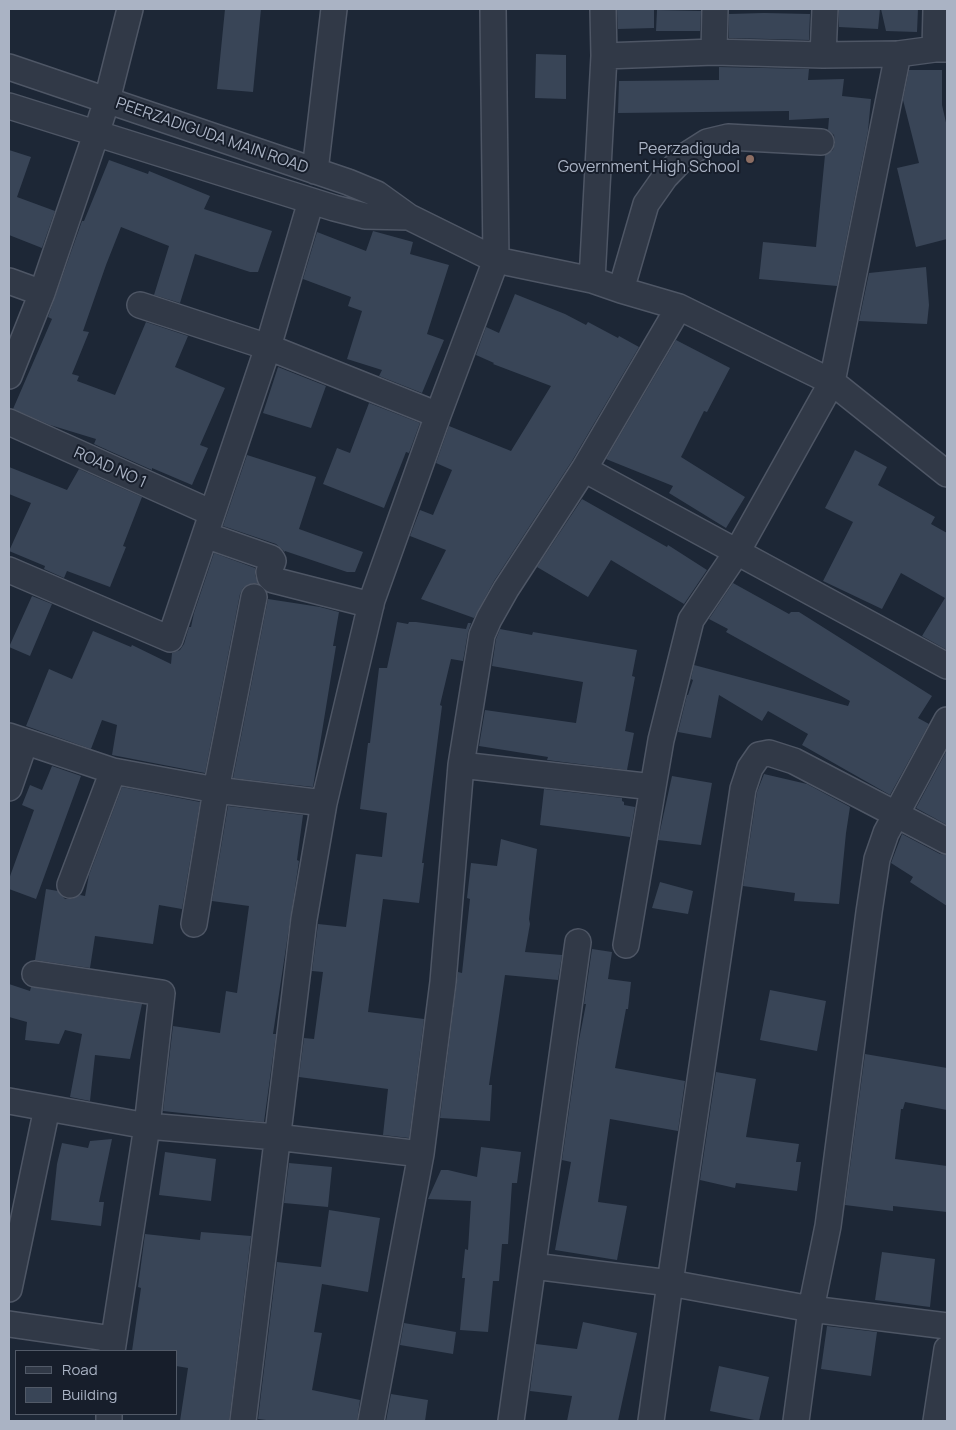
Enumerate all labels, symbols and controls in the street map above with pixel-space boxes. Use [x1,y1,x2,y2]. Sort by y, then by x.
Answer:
street label: PEERZADIGUDA MAIN ROAD [113,94,311,178]
place label: Peerzadiguda Government High School [558,140,740,178]
marker: Peerzadiguda Government High School [744,153,756,165]
street label: ROAD NO 1 [71,443,149,493]
legend [15,1350,178,1415]
text: Road [62,1359,98,1380]
text: Building [62,1384,117,1405]

